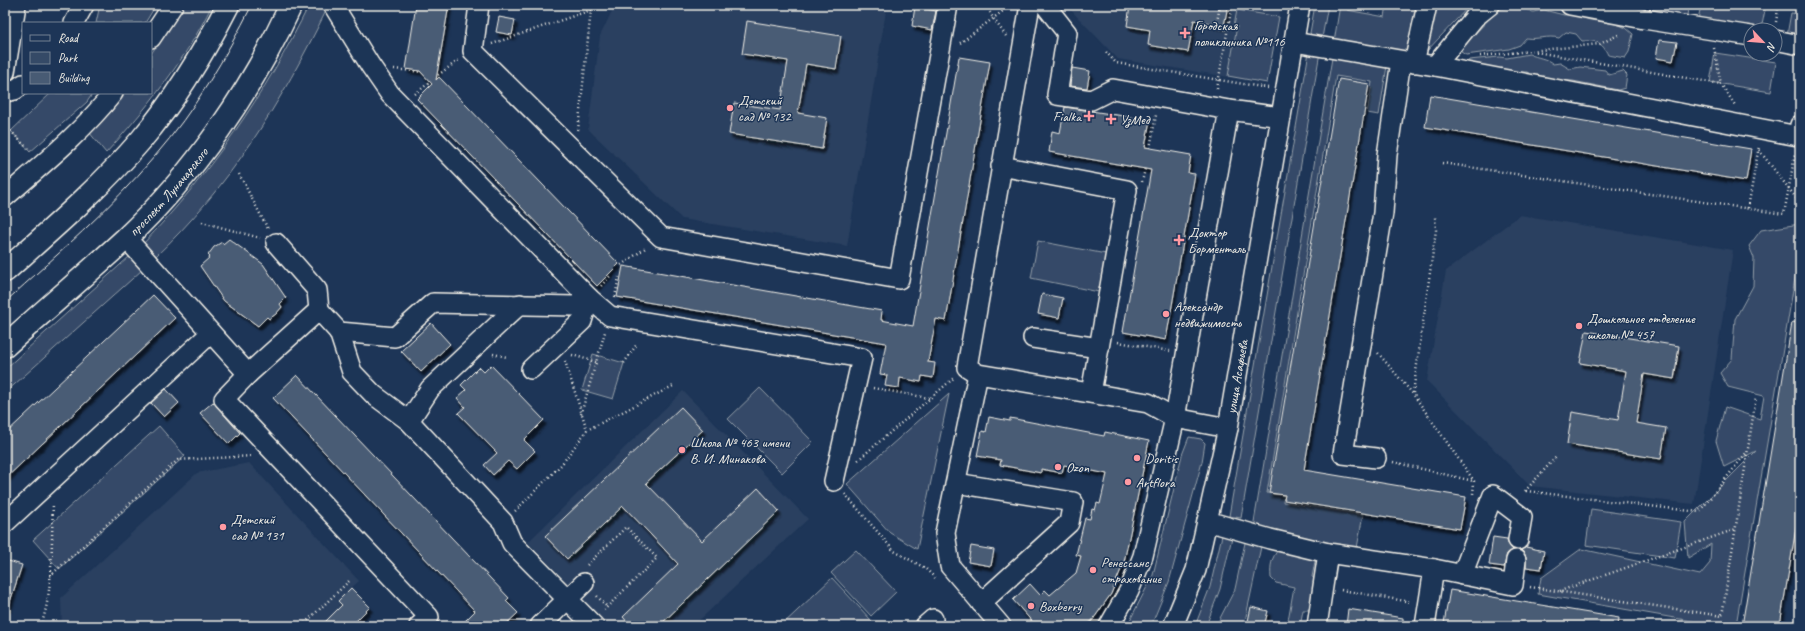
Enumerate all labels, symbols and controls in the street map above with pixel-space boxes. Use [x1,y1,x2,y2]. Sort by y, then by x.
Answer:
place label: Городская поликлиника №116 [1194,17,1286,50]
legend [22,22,152,94]
north arrow [1743,22,1783,62]
marker: Городская поликлиника №116 [1179,27,1191,39]
text: Road [58,30,80,46]
text: N [1763,40,1780,54]
text: Park [58,50,79,66]
text: Building [58,70,90,86]
place label: Детский сад № 132 [738,92,792,125]
marker: Детский сад № 132 [725,103,735,113]
place label: Fialka [1053,108,1082,125]
marker: Fialka [1084,111,1094,121]
place label: УзМед [1120,111,1151,128]
marker: УзМед [1105,113,1117,125]
street label: проспект Луначарского [125,143,212,239]
place label: Доктор Борменталь [1188,224,1247,257]
marker: Доктор Борменталь [1173,234,1185,246]
place label: Александр недвижимость [1174,298,1242,331]
marker: Александр недвижимость [1161,309,1171,319]
place label: Дошкольное отделение школы № 457 [1587,310,1696,343]
marker: Дошкольное отделение школы № 457 [1574,321,1584,331]
street label: улица Асафьева [1222,337,1252,416]
place label: Школа № 463 имени В. И. Минакова [690,434,791,467]
marker: Школа № 463 имени В. И. Минакова [677,445,687,455]
place label: Doritis [1145,450,1179,467]
marker: Doritis [1132,453,1142,463]
place label: Ozon [1066,459,1090,476]
marker: Ozon [1053,462,1063,472]
place label: Artflora [1136,474,1176,491]
marker: Artflora [1123,477,1133,487]
place label: Детский сад № 131 [231,511,284,544]
marker: Детский сад № 131 [218,522,228,532]
place label: Ренессанс страхование [1101,554,1162,587]
marker: Ренессанс страхование [1088,565,1098,575]
place label: Boxberry [1039,598,1083,615]
marker: Boxberry [1026,601,1036,611]

